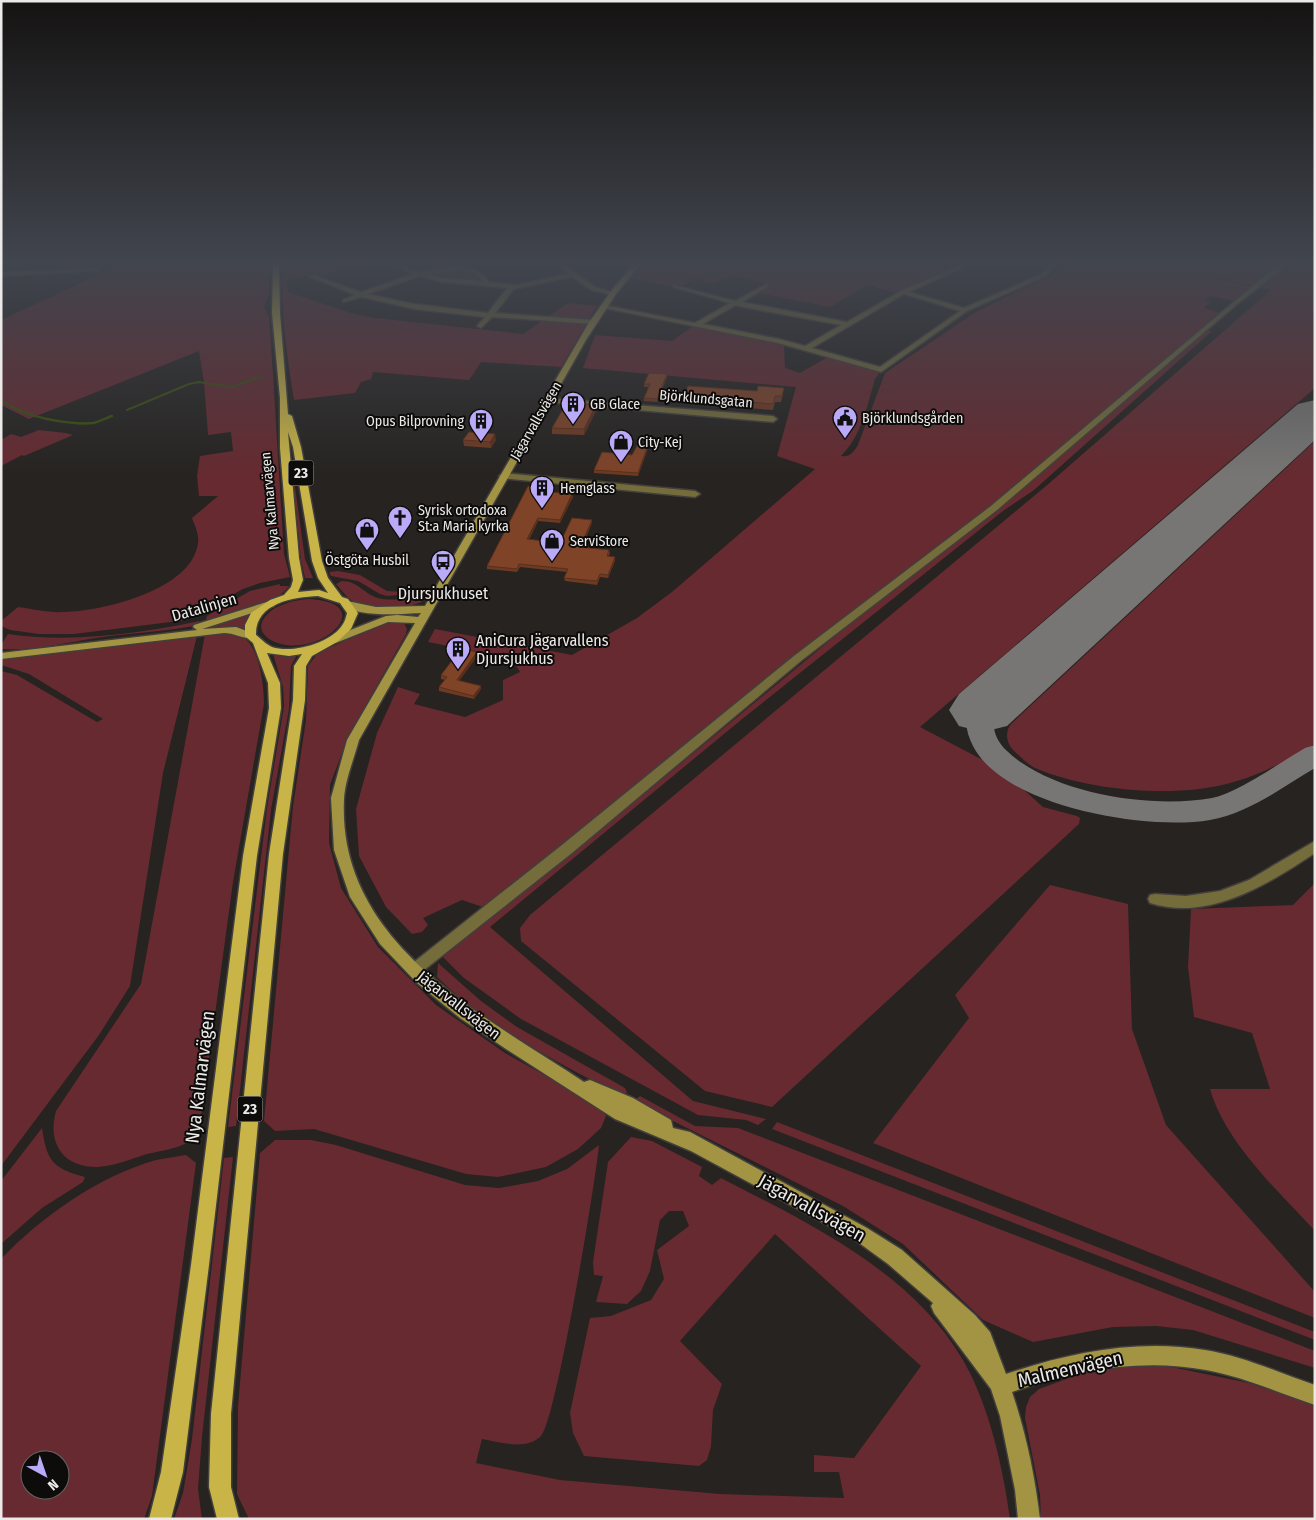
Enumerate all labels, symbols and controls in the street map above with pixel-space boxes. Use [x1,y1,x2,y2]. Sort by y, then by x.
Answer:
street label: Jägarvallsvägen [507,379,565,463]
street label: Björklundsgatan [659,386,753,412]
building icon: GB Glace [560,391,586,425]
place label: GB Glace [590,396,640,413]
public building icon: Björklundsgården [832,405,858,439]
building icon: Opus Bilprovning [468,408,494,442]
place label: Björklundsgården [862,410,963,427]
place label: Opus Bilprovning [366,413,464,430]
shop icon: City-Kej [608,429,634,463]
place label: City-Kej [638,434,682,451]
street label: Nya Kalmarvägen [257,451,283,551]
road number: 23 [288,460,314,486]
building icon: Hemglass [529,475,555,509]
place label: Hemglass [560,480,615,497]
place label: Syrisk ortodoxa St:a Maria kyrka [418,502,509,535]
church icon: Syrisk ortodoxa St:a Maria kyrka [387,505,413,539]
shop icon: Östgöta Husbil [354,517,380,551]
shop icon: ServiStore [539,528,565,562]
place label: ServiStore [570,533,629,550]
bus stop icon: Djursjukhuset [430,549,456,583]
place label: Östgöta Husbil [325,551,409,569]
place label: Djursjukhuset [398,584,489,603]
street label: Datalinjen [169,589,239,625]
place label: AniCura Jägarvallens Djursjukhus [476,631,609,668]
building icon: AniCura Jägarvallens Djursjukhus [445,636,471,670]
street label: Jägarvallsvägen [414,967,504,1043]
street label: Nya Kalmarvägen [180,1009,220,1145]
road number: 23 [238,1096,262,1122]
street label: Jägarvallsvägen [754,1169,870,1247]
street label: Malmenvägen [1015,1346,1125,1392]
north arrow [20,1450,70,1500]
text: N [44,1475,62,1494]

